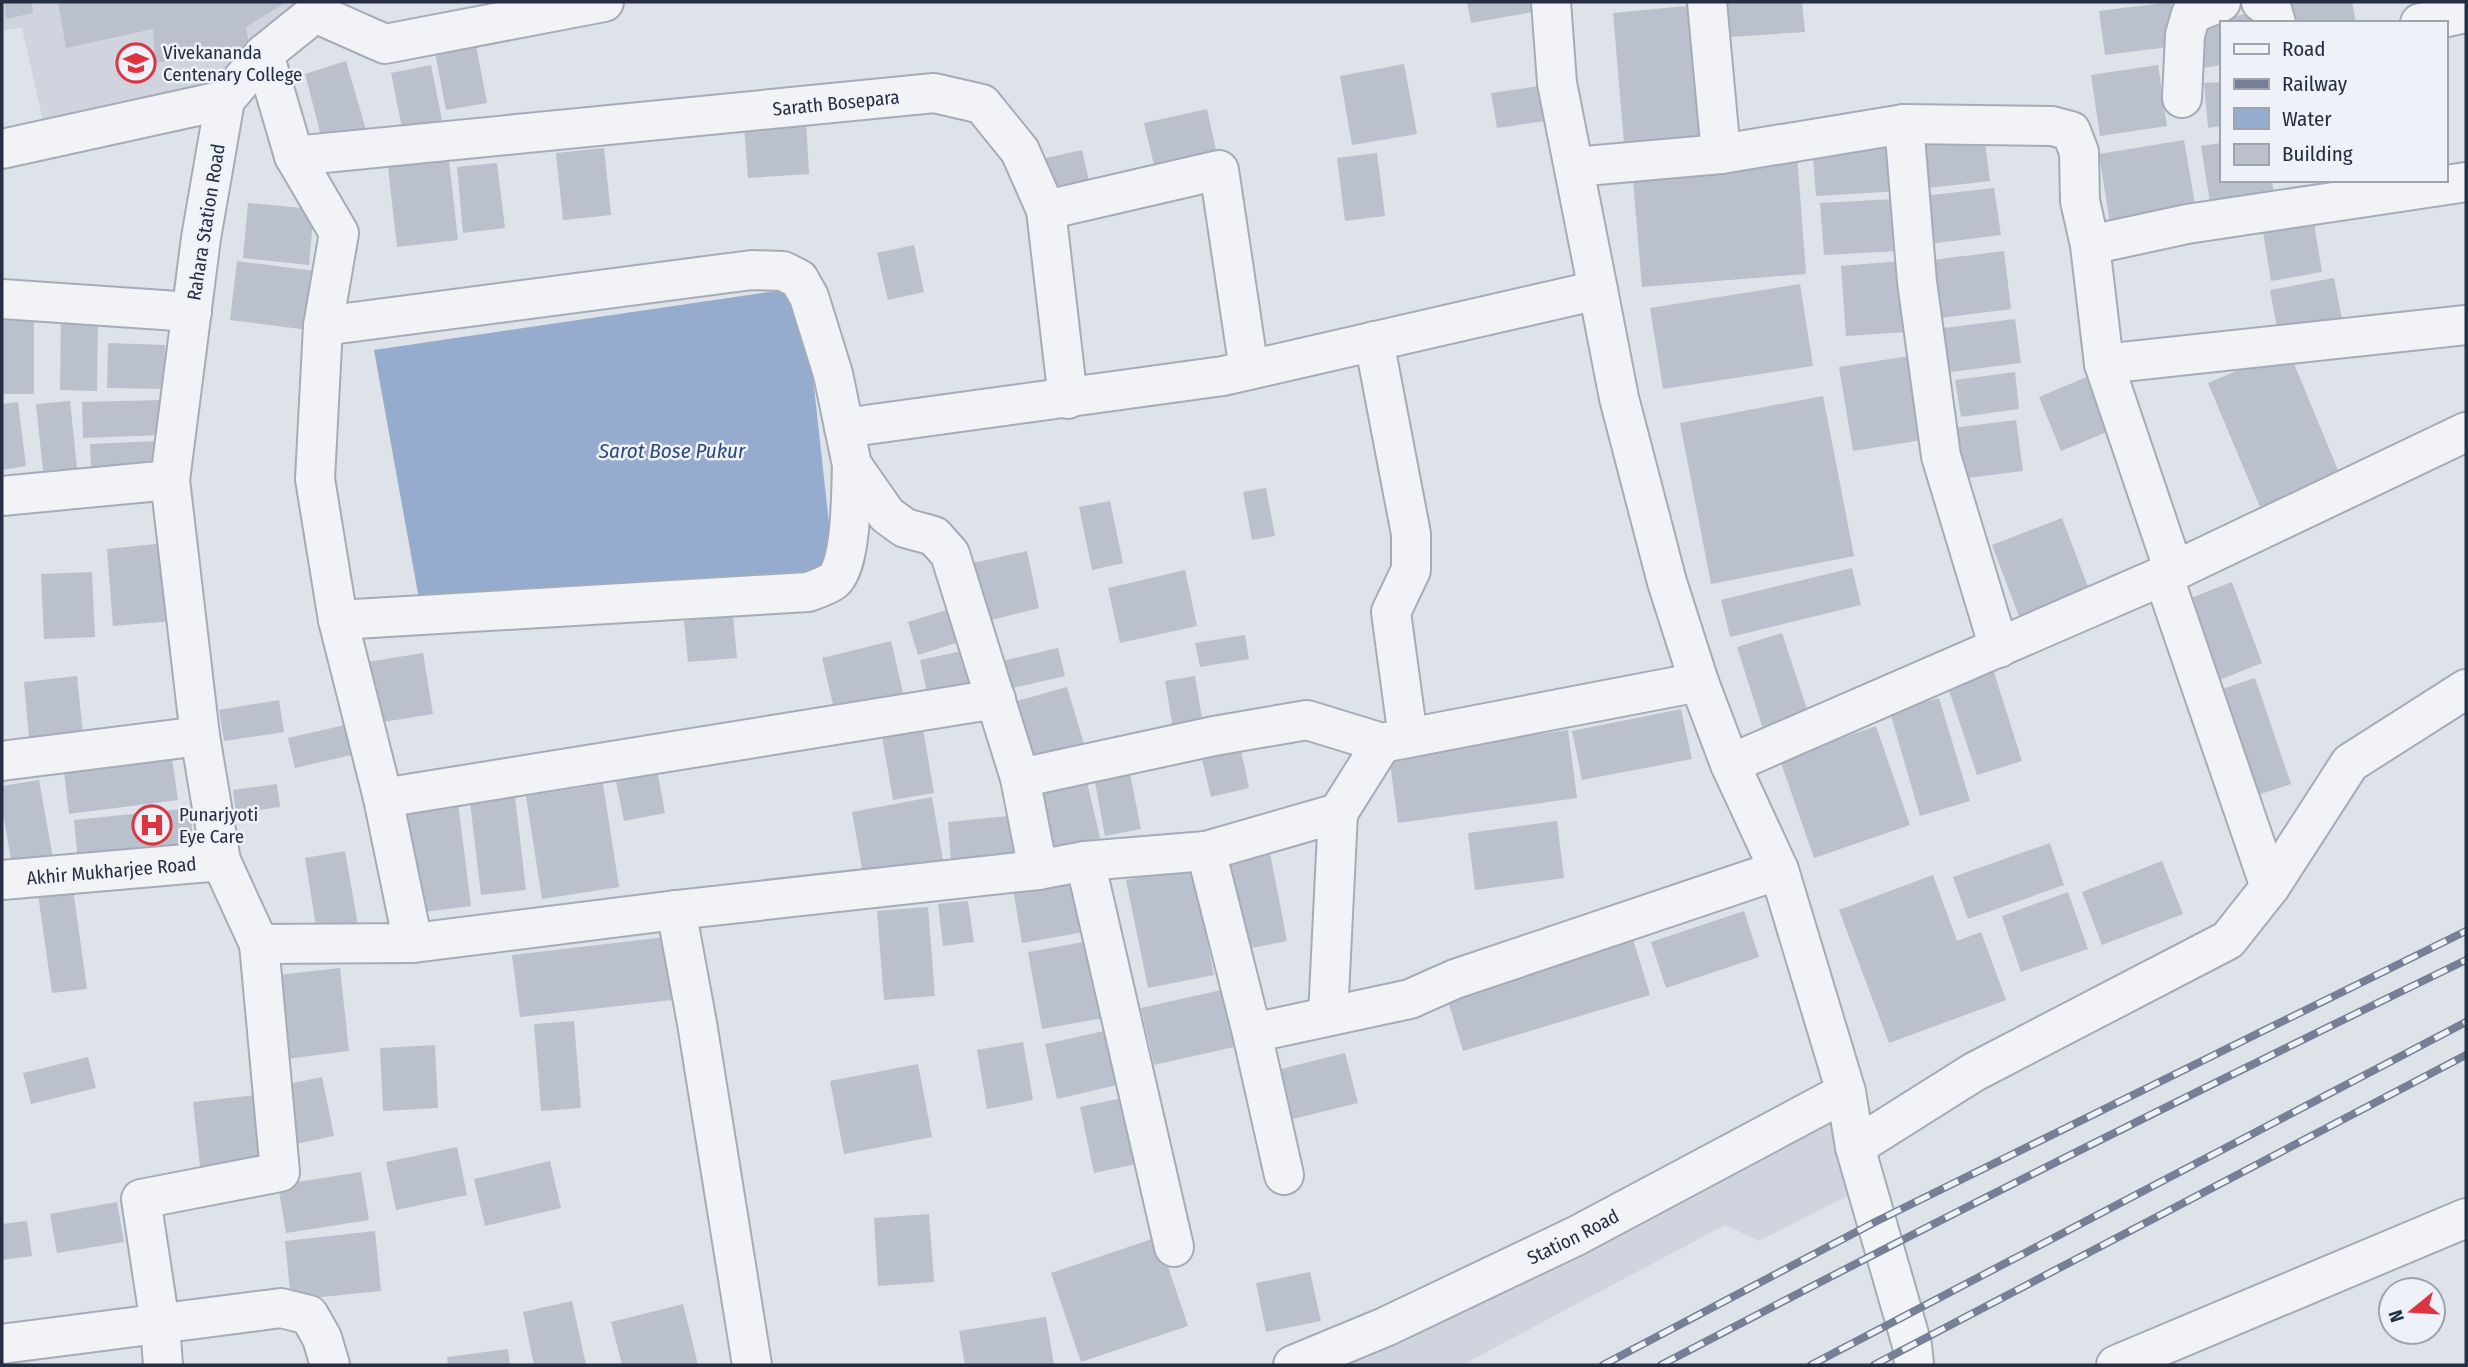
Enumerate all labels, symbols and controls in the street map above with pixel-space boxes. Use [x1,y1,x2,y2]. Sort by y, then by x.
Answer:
legend [2220,21,2447,182]
text: Road [2282,36,2326,62]
place label: Vivekananda Centenary College [163,41,302,86]
school or university icon: Vivekananda Centenary College [115,42,157,84]
text: Railway [2282,71,2348,97]
street label: Sarath Bosepara [772,85,901,120]
text: Water [2282,106,2332,132]
text: Building [2282,141,2353,167]
street label: Rahara Station Road [182,142,230,302]
water label: Sarot Bose Pukur [598,438,746,464]
place label: Punarjyoti Eye Care [179,803,258,848]
hospital icon: Punarjyoti Eye Care [131,804,173,846]
street label: Akhir Mukharjee Road [26,852,197,889]
street label: Station Road [1523,1204,1623,1269]
north arrow [2377,1276,2447,1346]
text: N [2384,1307,2409,1325]

